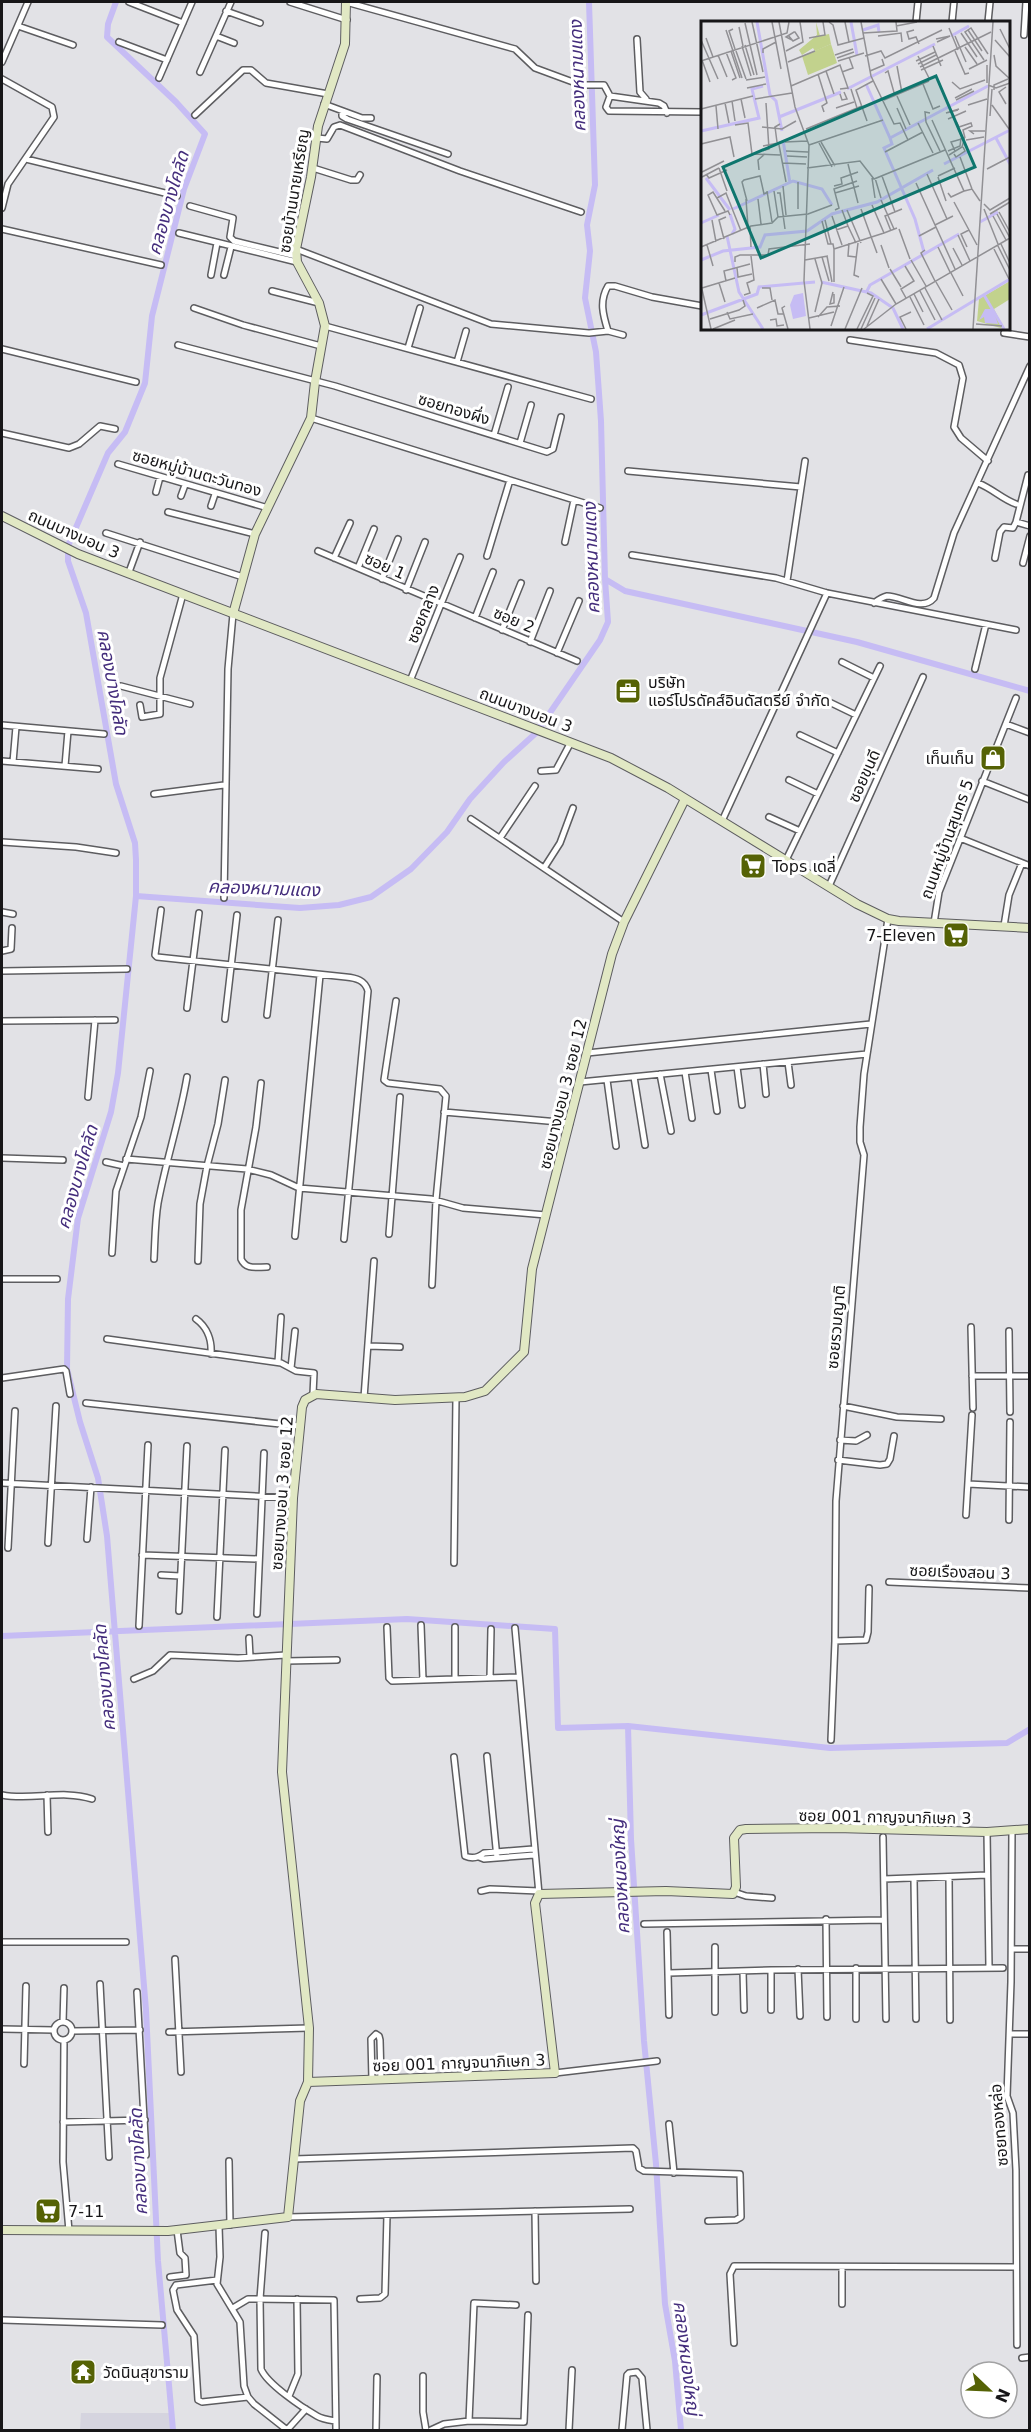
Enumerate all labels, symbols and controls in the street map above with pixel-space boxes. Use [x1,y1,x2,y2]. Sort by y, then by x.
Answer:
water label: คลองหนามแดง [565,18,589,132]
inset map [701,21,1010,330]
street label: ซอยบ้านนายเหรียญ [275,128,313,254]
water label: คลองบางโคลัด [143,148,193,257]
street label: ซอยทองผึ่ง [416,387,493,429]
street label: ซอยหมู่บ้านตะวันทอง [130,445,264,501]
water label: คลองหนามแดง [579,500,603,614]
street label: ถนนบางบอน 3 [25,505,123,563]
street label: ซอย 1 [362,549,408,583]
street label: ซอยกลาง [403,582,443,646]
street label: ซอย 2 [491,603,537,637]
water label: คลองบางโคลัด [93,628,133,737]
place label: บริษัท แอร์โปรดัคส์อินดัสตรีย์ จำกัด [648,673,830,710]
office icon: บริษัท แอร์โปรดัคส์อินดัสตรีย์ จำกัด [613,676,643,706]
street label: ถนนบางบอน 3 [477,684,575,736]
shop icon: เท็นเท็น [978,743,1008,773]
street label: ซอยขุนดี [844,747,884,805]
place label: เท็นเท็น [925,749,974,768]
street label: ถนนหมู่บ้านสุนทร 5 [916,776,978,902]
supermarket icon: Tops เดลี่ [738,851,768,881]
place label: Tops เดลี่ [771,855,836,876]
water label: คลองหนามแดง [208,876,322,900]
supermarket icon: 7-Eleven [941,920,971,950]
place label: 7-Eleven [866,926,936,945]
street label: ซอยบางบอน 3 ซอย 12 [535,1017,591,1171]
water label: คลองบางโคลัด [52,1122,102,1231]
street label: ซอยรวมญาติ [823,1284,849,1370]
street label: ซอยบางบอน 3 ซอย 12 [267,1415,297,1571]
street label: ซอยเรืองสอน 3 [909,1561,1011,1583]
water label: คลองบางโคลัด [89,1623,119,1732]
street label: ซอย 001 กาญจนาภิเษก 3 [798,1806,972,1828]
water label: คลองหนองใหญ่ [606,1816,633,1935]
street label: ซอย 001 กาญจนาภิเษก 3 [372,2050,546,2076]
street label: ซอยทองหล่อ [986,2083,1012,2167]
water label: คลองบางโคลัด [125,2107,151,2216]
supermarket icon: 7-11 [33,2196,63,2226]
place label: 7-11 [68,2202,104,2221]
water label: คลองหนองใหญ่ [670,2300,705,2419]
temple icon: วัดนินสุขาราม [68,2357,98,2387]
north arrow [959,2360,1019,2420]
place label: วัดนินสุขาราม [103,2363,189,2382]
text: N [991,2386,1014,2406]

